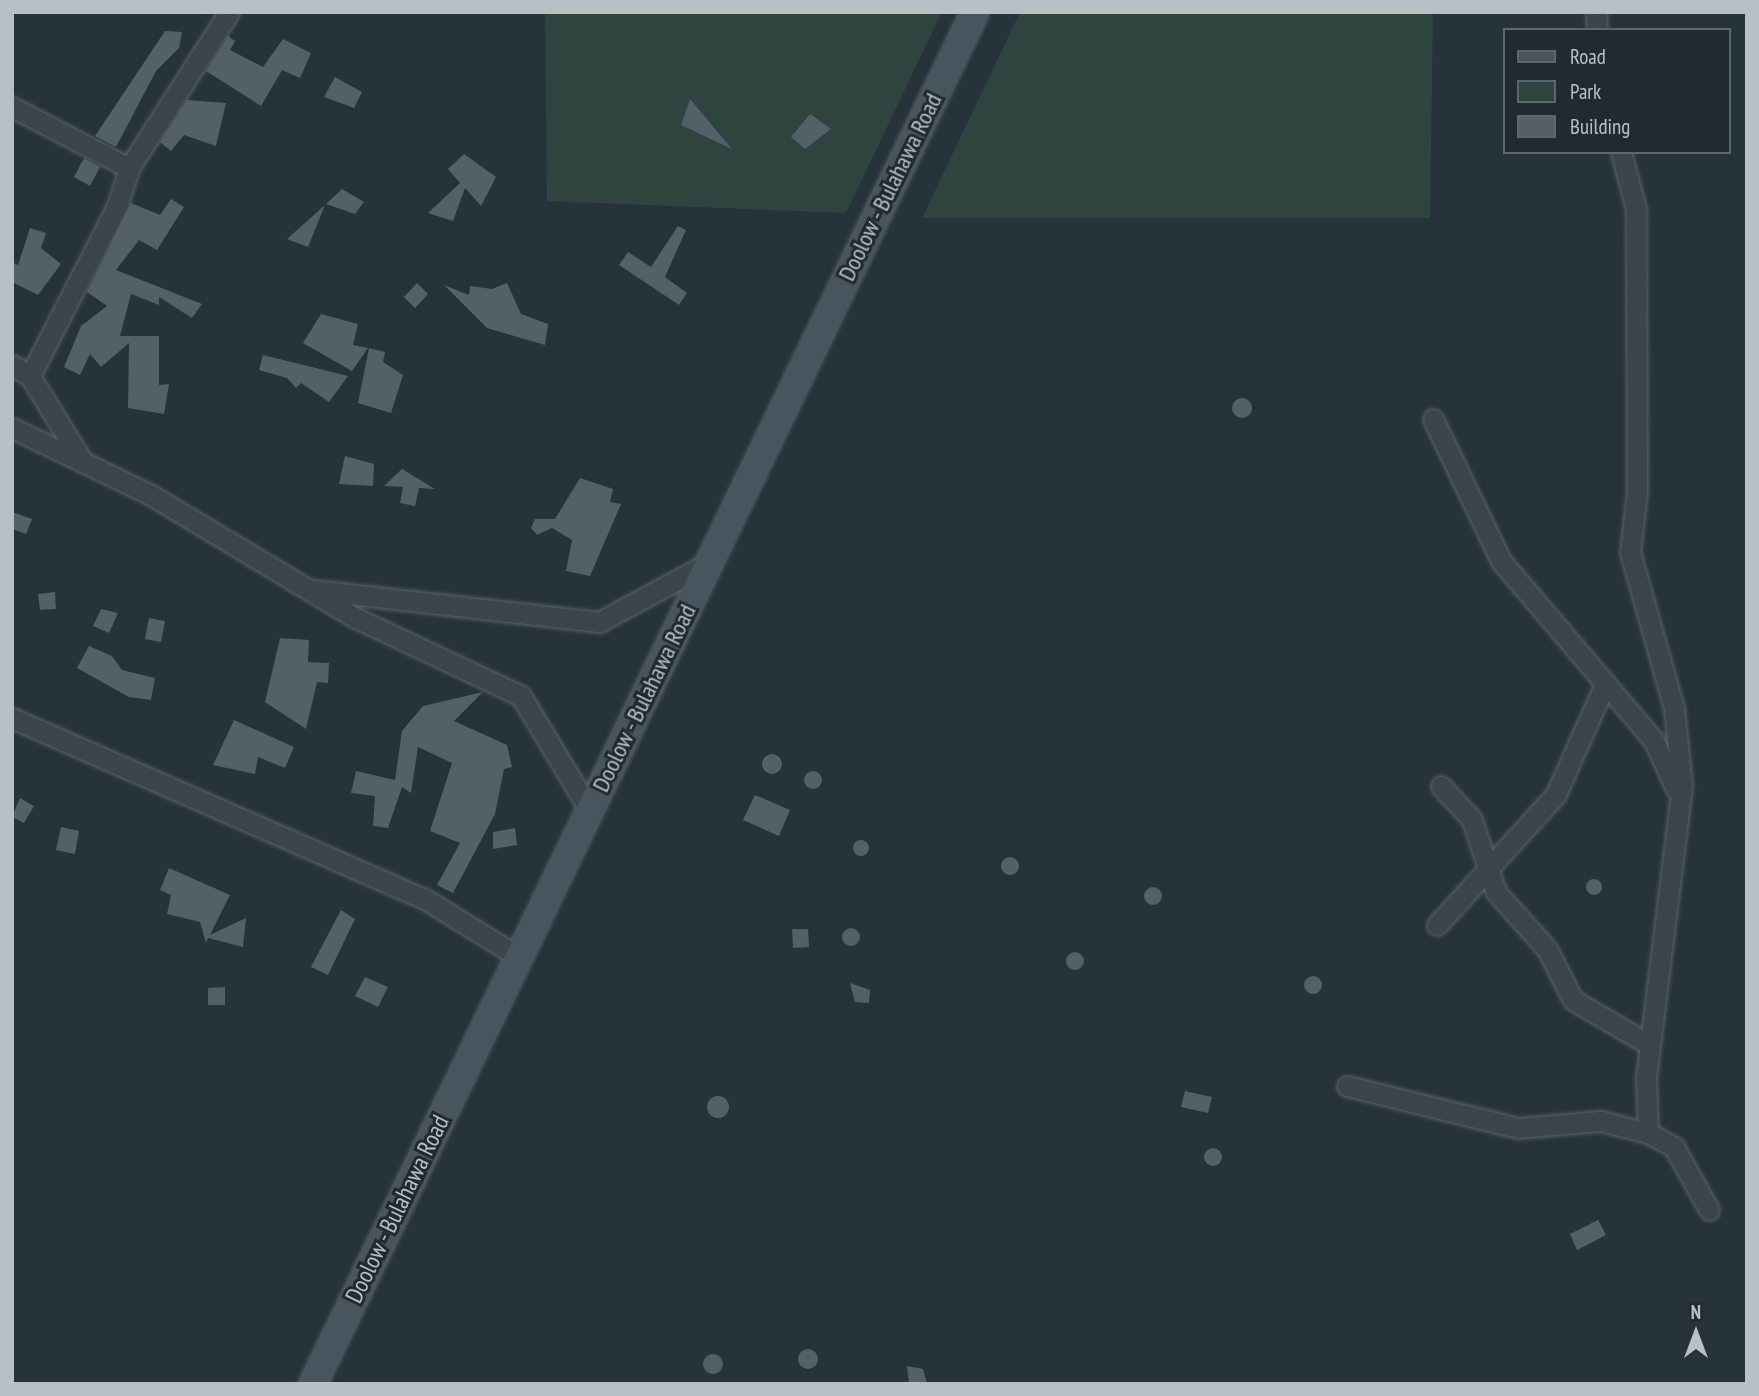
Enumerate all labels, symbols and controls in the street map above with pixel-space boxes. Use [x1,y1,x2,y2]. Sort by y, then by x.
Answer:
legend [1504,28,1731,154]
text: Road [1570,43,1606,70]
text: Park [1570,78,1601,105]
street label: Doolow - Bulahawa Road [832,88,948,286]
text: Building [1570,113,1630,140]
street label: Doolow - Bulahawa Road [586,599,702,797]
street label: Doolow - Bulahawa Road [339,1110,455,1308]
north arrow [1661,1298,1731,1368]
text: N [1691,1300,1701,1324]

